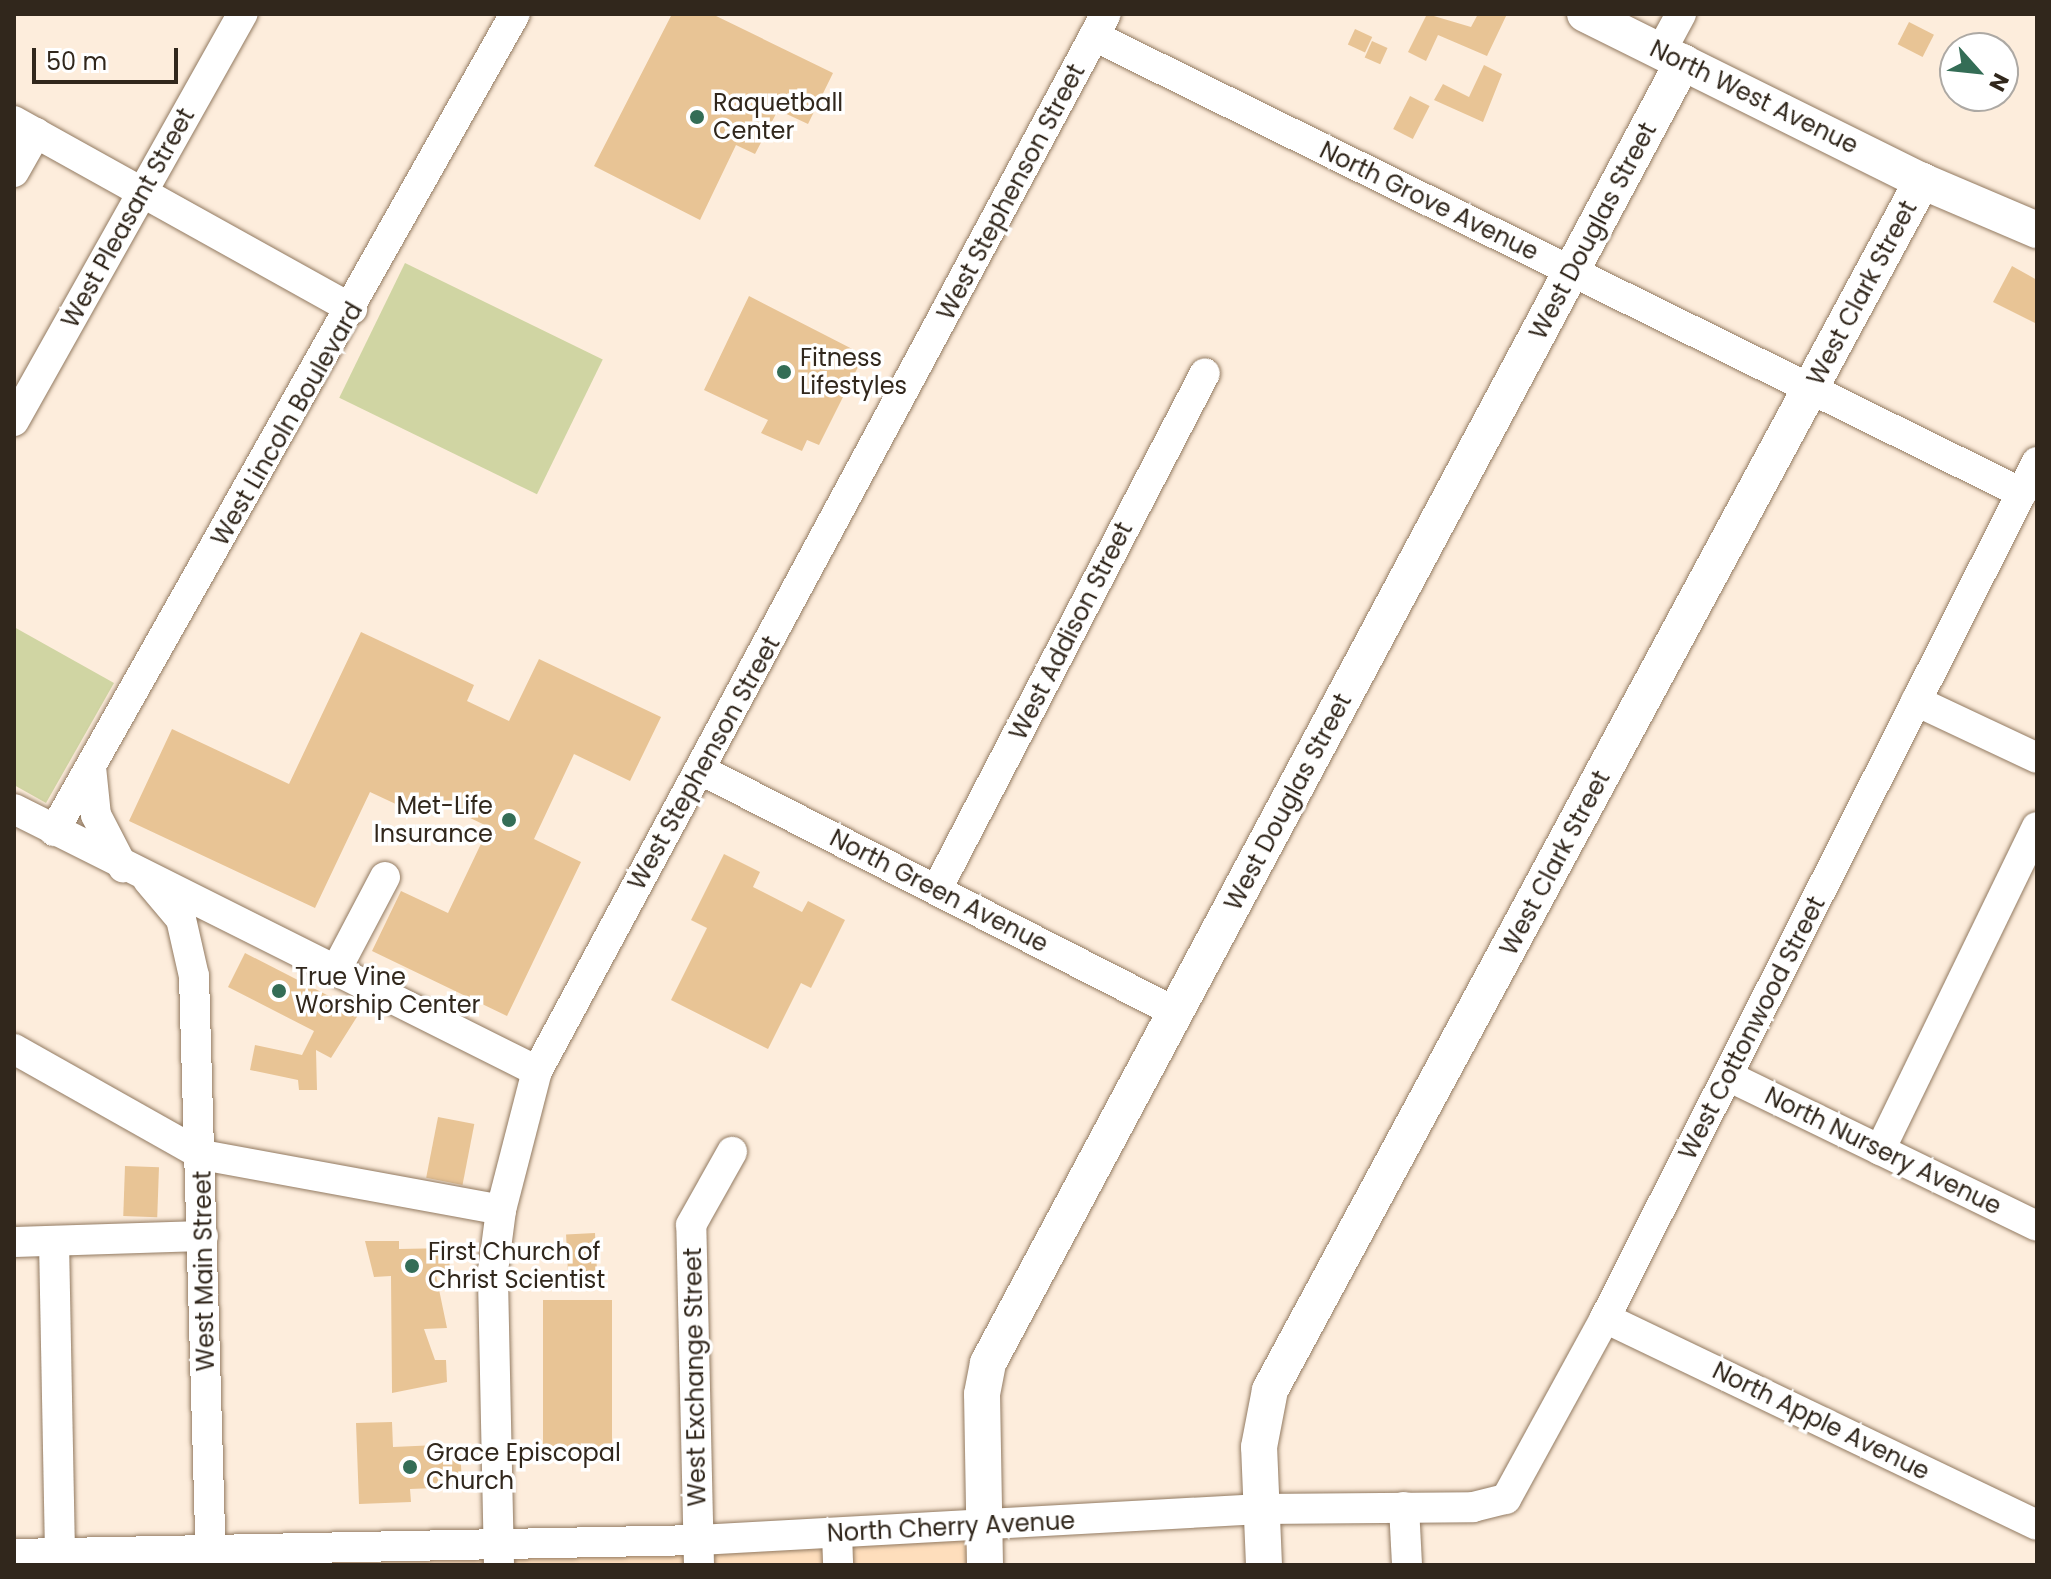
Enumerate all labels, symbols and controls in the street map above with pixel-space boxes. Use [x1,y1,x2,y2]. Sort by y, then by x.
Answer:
scale bar [36,32,182,82]
north arrow [1939,32,2019,112]
street label: North West Avenue [1645,34,1863,160]
text: 50 m [46,45,107,78]
street label: West Stephenson Street [931,59,1091,325]
text: N [1981,68,2017,97]
place label: Raquetball Center [713,89,843,145]
street label: West Pleasant Street [56,103,200,333]
marker: Raquetball Center [688,108,706,126]
street label: West Douglas Street [1524,118,1662,344]
street label: North Grove Avenue [1315,136,1543,266]
street label: West Clark Street [1801,196,1923,390]
street label: West Lincoln Boulevard [205,297,369,551]
place label: Fitness Lifestyles [800,344,907,400]
marker: Fitness Lifestyles [775,363,793,381]
street label: West Addison Street [1004,517,1138,745]
street label: West Stephenson Street [622,631,786,895]
street label: West Douglas Street [1219,689,1357,915]
street label: West Clark Street [1494,766,1616,960]
place label: Met-Life Insurance [374,792,493,848]
marker: Met-Life Insurance [500,811,518,829]
street label: North Green Avenue [825,823,1053,959]
street label: West Cottonwood Street [1673,892,1831,1164]
place label: True Vine Worship Center [295,963,480,1019]
marker: True Vine Worship Center [270,982,288,1000]
street label: North Nursery Avenue [1760,1081,2006,1221]
street label: West Main Street [188,1170,220,1372]
place label: First Church of Christ Scientist [428,1238,605,1294]
street label: West Exchange Street [678,1247,712,1507]
marker: First Church of Christ Scientist [403,1257,421,1275]
street label: North Apple Avenue [1708,1356,1934,1486]
place label: Grace Episcopal Church [426,1439,621,1495]
marker: Grace Episcopal Church [401,1458,419,1476]
street label: North Cherry Avenue [826,1506,1076,1548]

